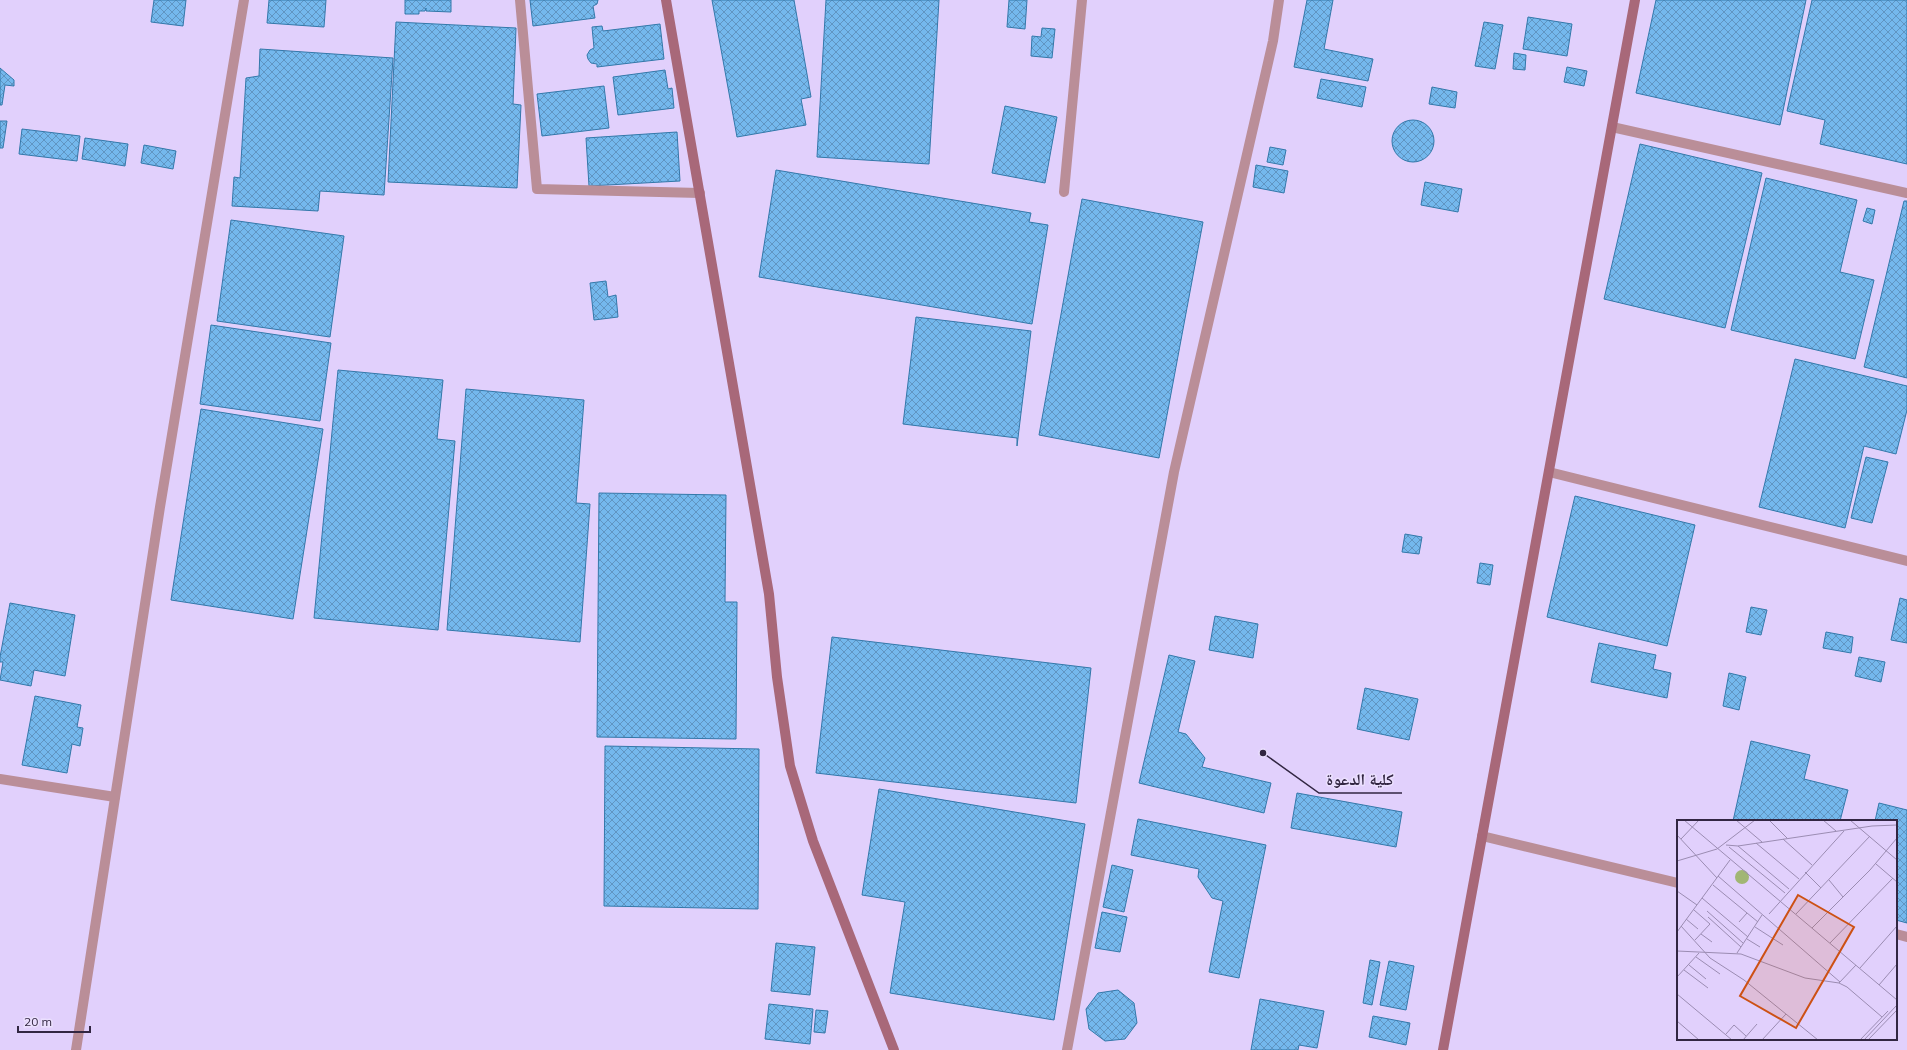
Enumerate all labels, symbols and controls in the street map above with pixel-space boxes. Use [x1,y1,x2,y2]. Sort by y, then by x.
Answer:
callout: كلية الدعوة [1319,765,1402,793]
text: كلية الدعوة [1326,769,1394,789]
inset map [1677,820,1897,1040]
scale bar [18,1008,90,1034]
text: 20 m [24,1014,52,1029]

